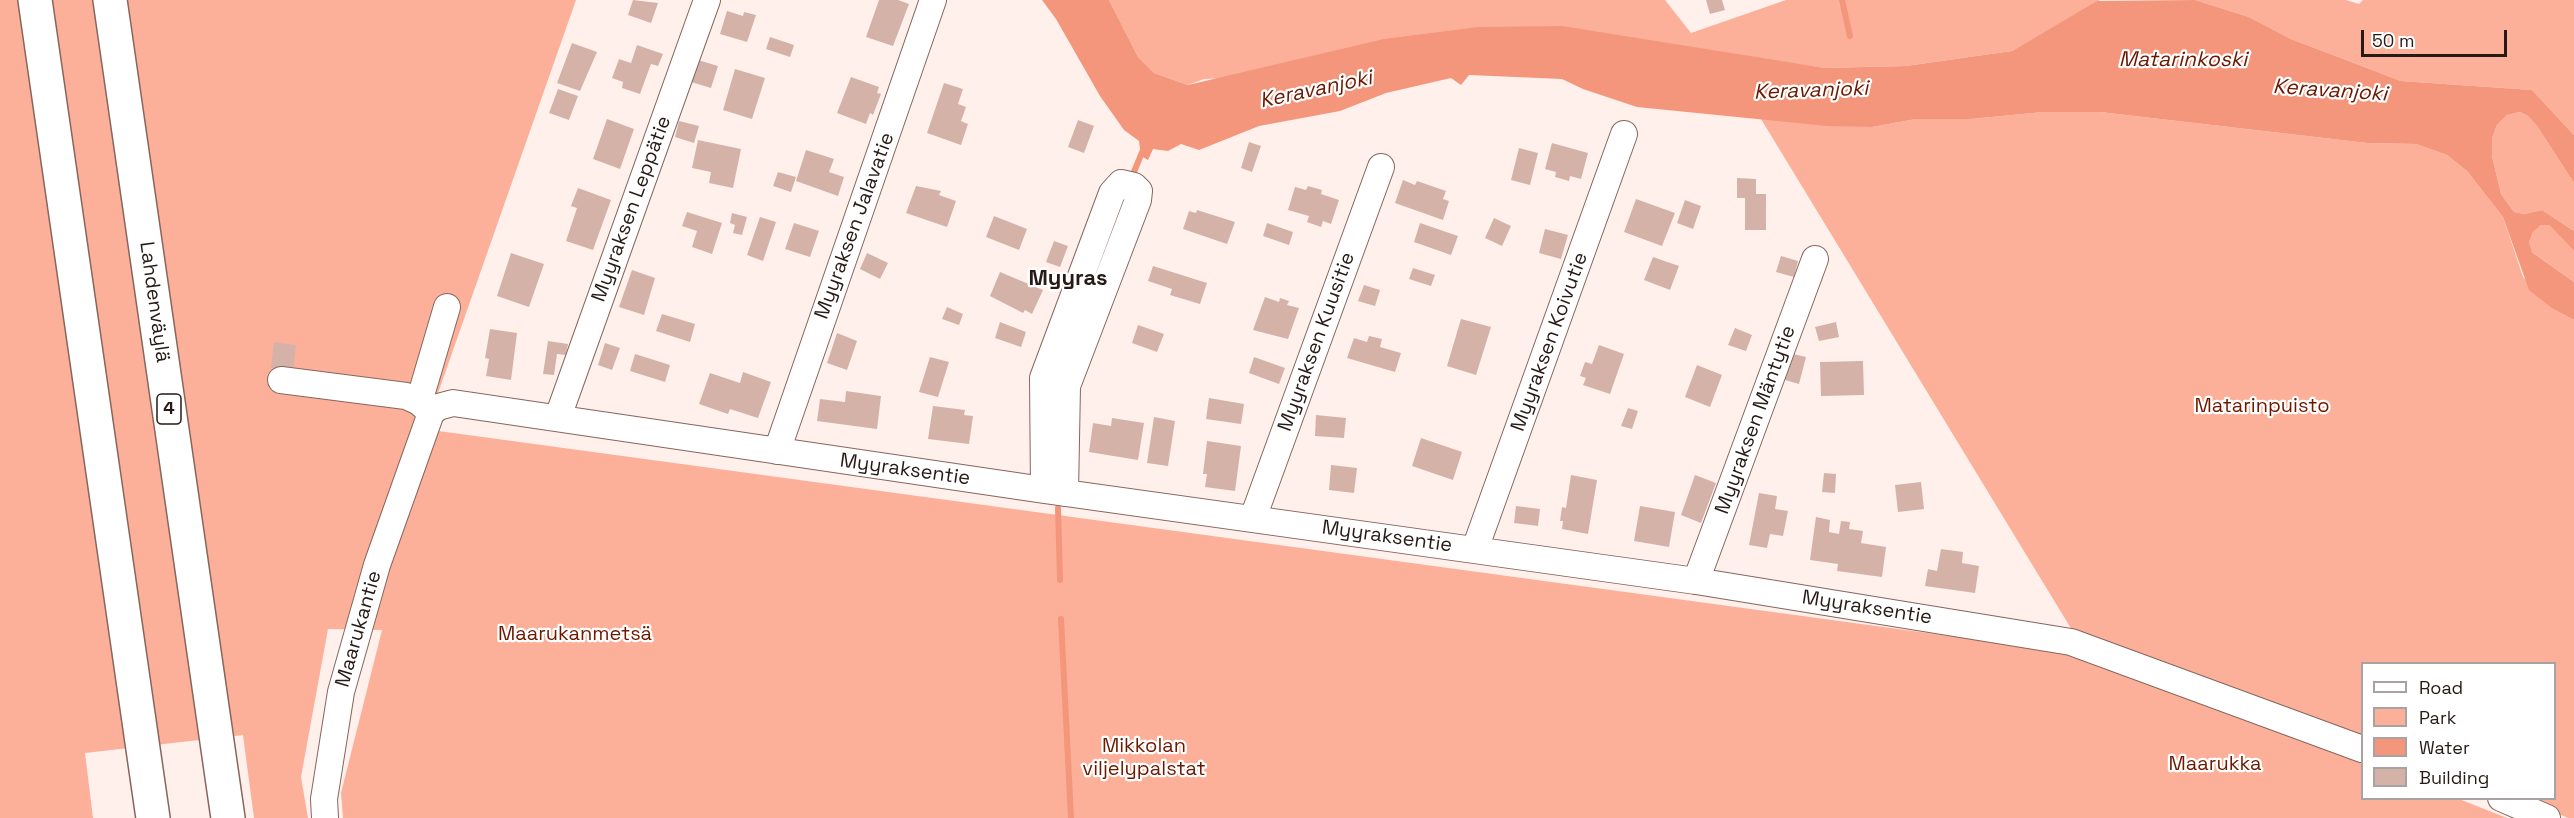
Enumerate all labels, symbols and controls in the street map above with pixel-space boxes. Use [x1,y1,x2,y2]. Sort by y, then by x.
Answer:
scale bar [2364,18,2510,56]
text: 50 m [2372,29,2414,52]
water label: Matarinkoski [2119,47,2247,73]
water label: Keravanjoki [1257,66,1375,114]
water label: Keravanjoki [2272,74,2388,108]
water label: Keravanjoki [1753,76,1869,106]
street label: Myyraksen Leppätie [587,113,677,305]
street label: Myyraksen Jalavatie [810,129,900,323]
street label: Lahdenväylä [134,240,174,364]
street label: Myyraksen Kuusitie [1273,249,1361,435]
street label: Myyraksen Koivutie [1506,249,1594,435]
district label: Myyras [1028,266,1108,292]
street label: Myyraksen Mäntytie [1711,322,1801,518]
road number: 4 [157,394,181,424]
park label: Matarinpuisto [2194,395,2330,419]
street label: Myyraksentie [838,449,972,491]
street label: Myyraksentie [1320,516,1454,558]
street label: Maarukantie [331,568,387,690]
street label: Myyraksentie [1800,586,1934,630]
park label: Maarukanmetsä [498,623,652,647]
legend [2361,662,2556,800]
text: Road [2419,676,2463,699]
text: Park [2419,706,2456,729]
park label: Mikkolan viljelypalstat [1082,735,1206,782]
text: Water [2419,736,2470,759]
park label: Maarukka [2169,753,2261,777]
text: Building [2419,766,2489,789]

